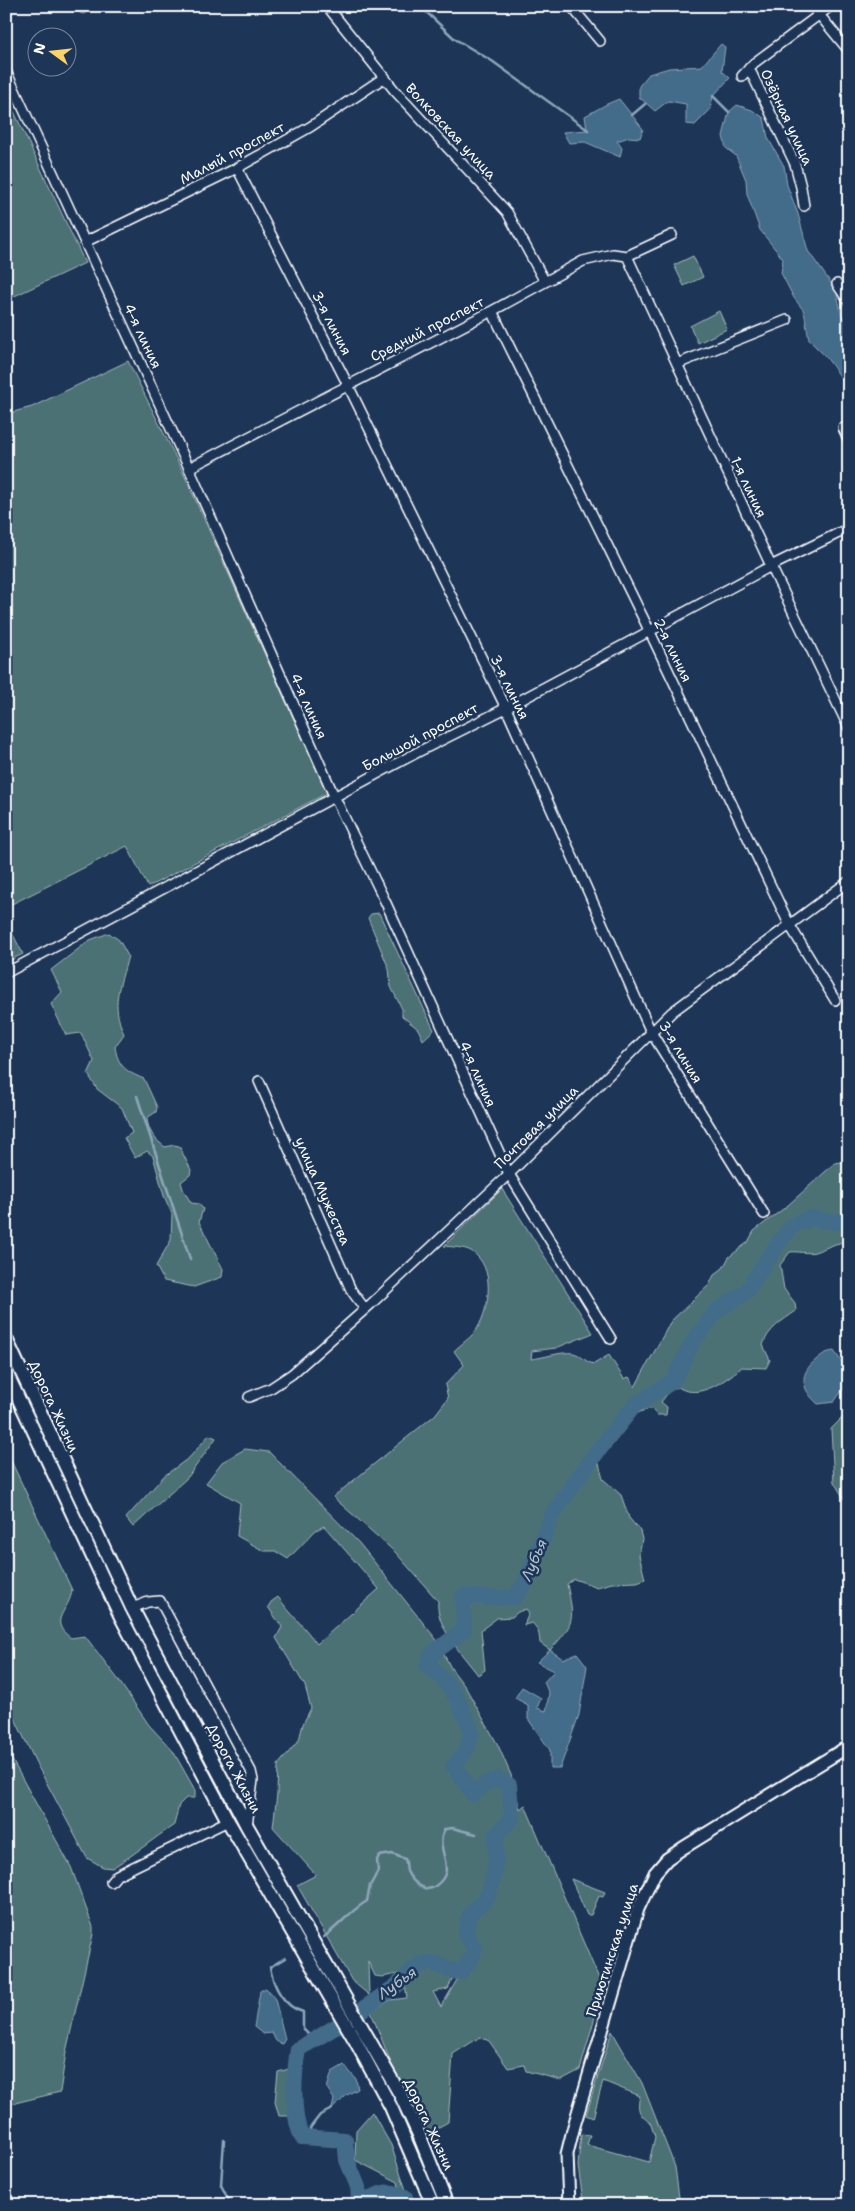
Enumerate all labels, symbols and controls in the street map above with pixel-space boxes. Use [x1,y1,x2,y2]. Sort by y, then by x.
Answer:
north arrow [28,28,78,78]
text: N [29,41,50,56]
street label: Озёрная улица [757,66,817,168]
street label: Волковская улица [402,79,500,183]
street label: Малый проспект [177,117,288,188]
street label: 3-я линия [308,288,356,358]
street label: Средний проспект [367,292,488,365]
street label: 4-я линия [120,300,166,372]
street label: 1-я линия [727,454,771,520]
street label: 2-я линия [650,615,696,685]
street label: 3-я линия [487,652,533,722]
street label: 4-я линия [287,670,331,742]
street label: Большой проспект [359,698,482,775]
street label: 3-я линия [655,1017,707,1087]
street label: 4-я линия [456,1038,500,1110]
street label: Почтовая улица [490,1081,582,1173]
street label: улица Мужества [291,1134,355,1248]
street label: Дорога Жизни [25,1357,83,1455]
water label: Лубья [516,1536,552,1585]
street label: Дорога Жизни [203,1720,265,1816]
street label: Приютинская улица [582,1881,642,2019]
water label: Лубья [373,1962,421,2004]
street label: Дорога Жизни [400,2075,458,2173]

